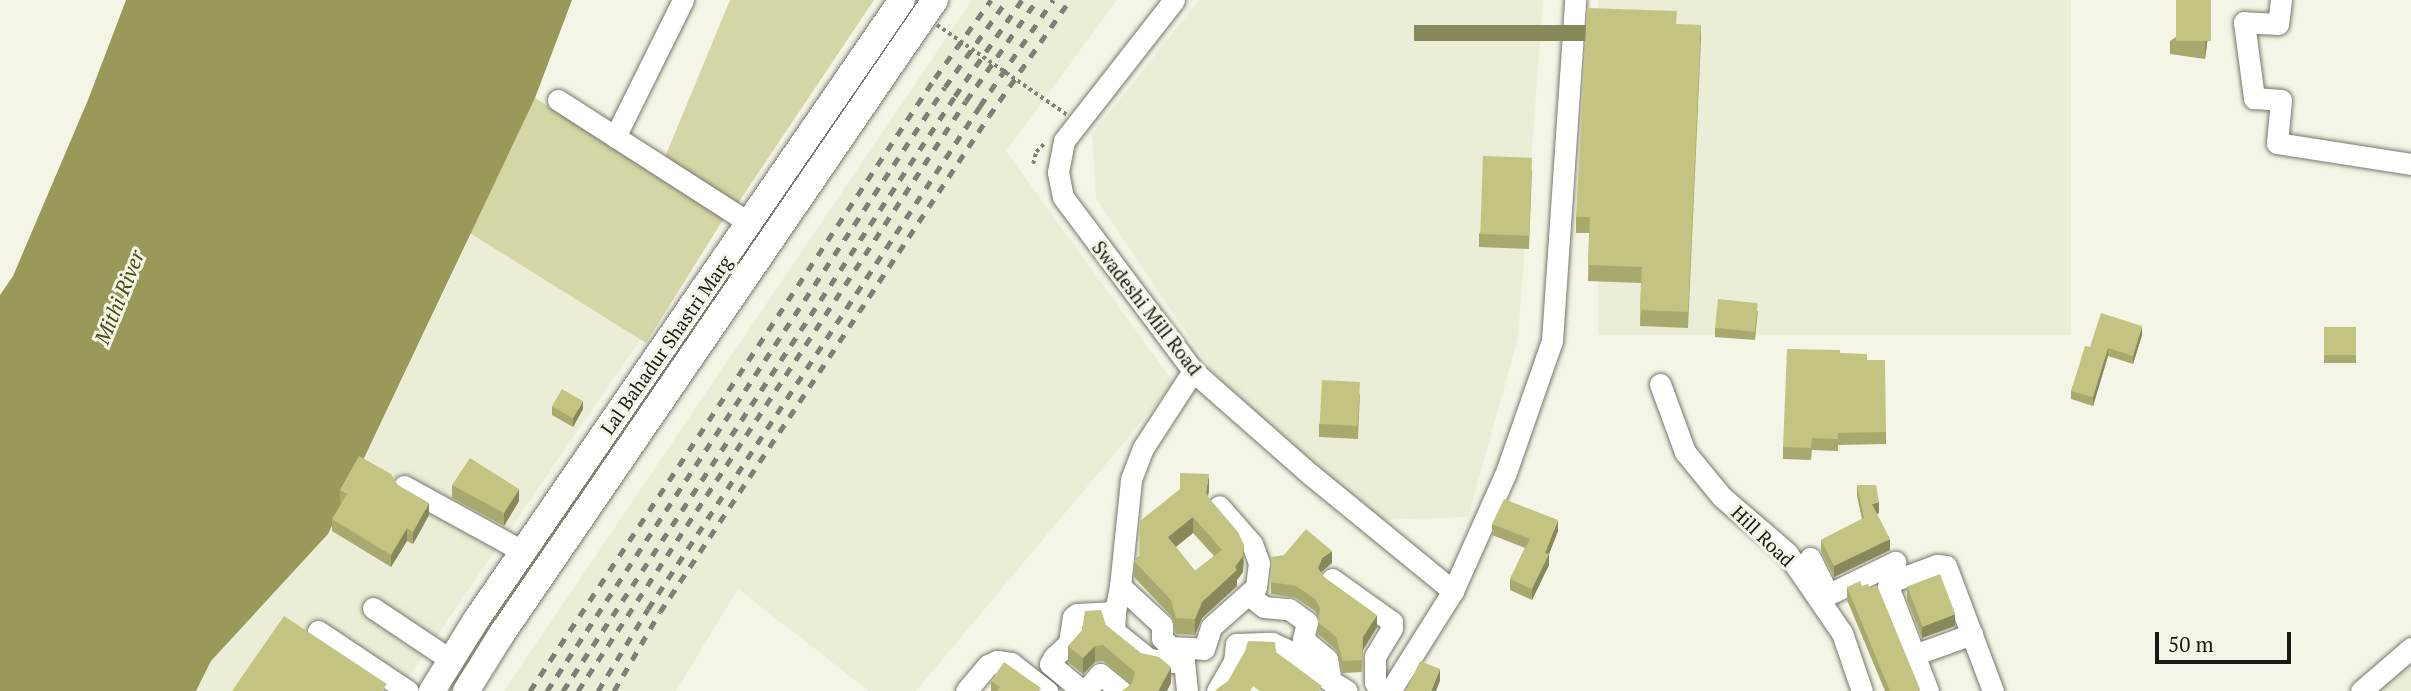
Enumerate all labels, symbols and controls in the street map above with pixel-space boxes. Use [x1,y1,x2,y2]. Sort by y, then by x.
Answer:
street label: Swadeshi Mill Road [1088,236,1206,380]
water label: Mithi River [89,246,149,348]
street label: Lal Bahadur Shastri Marg [596,251,736,439]
street label: Hill Road [1727,501,1799,571]
scale bar [2159,618,2296,662]
text: 50 m [2168,630,2214,658]

